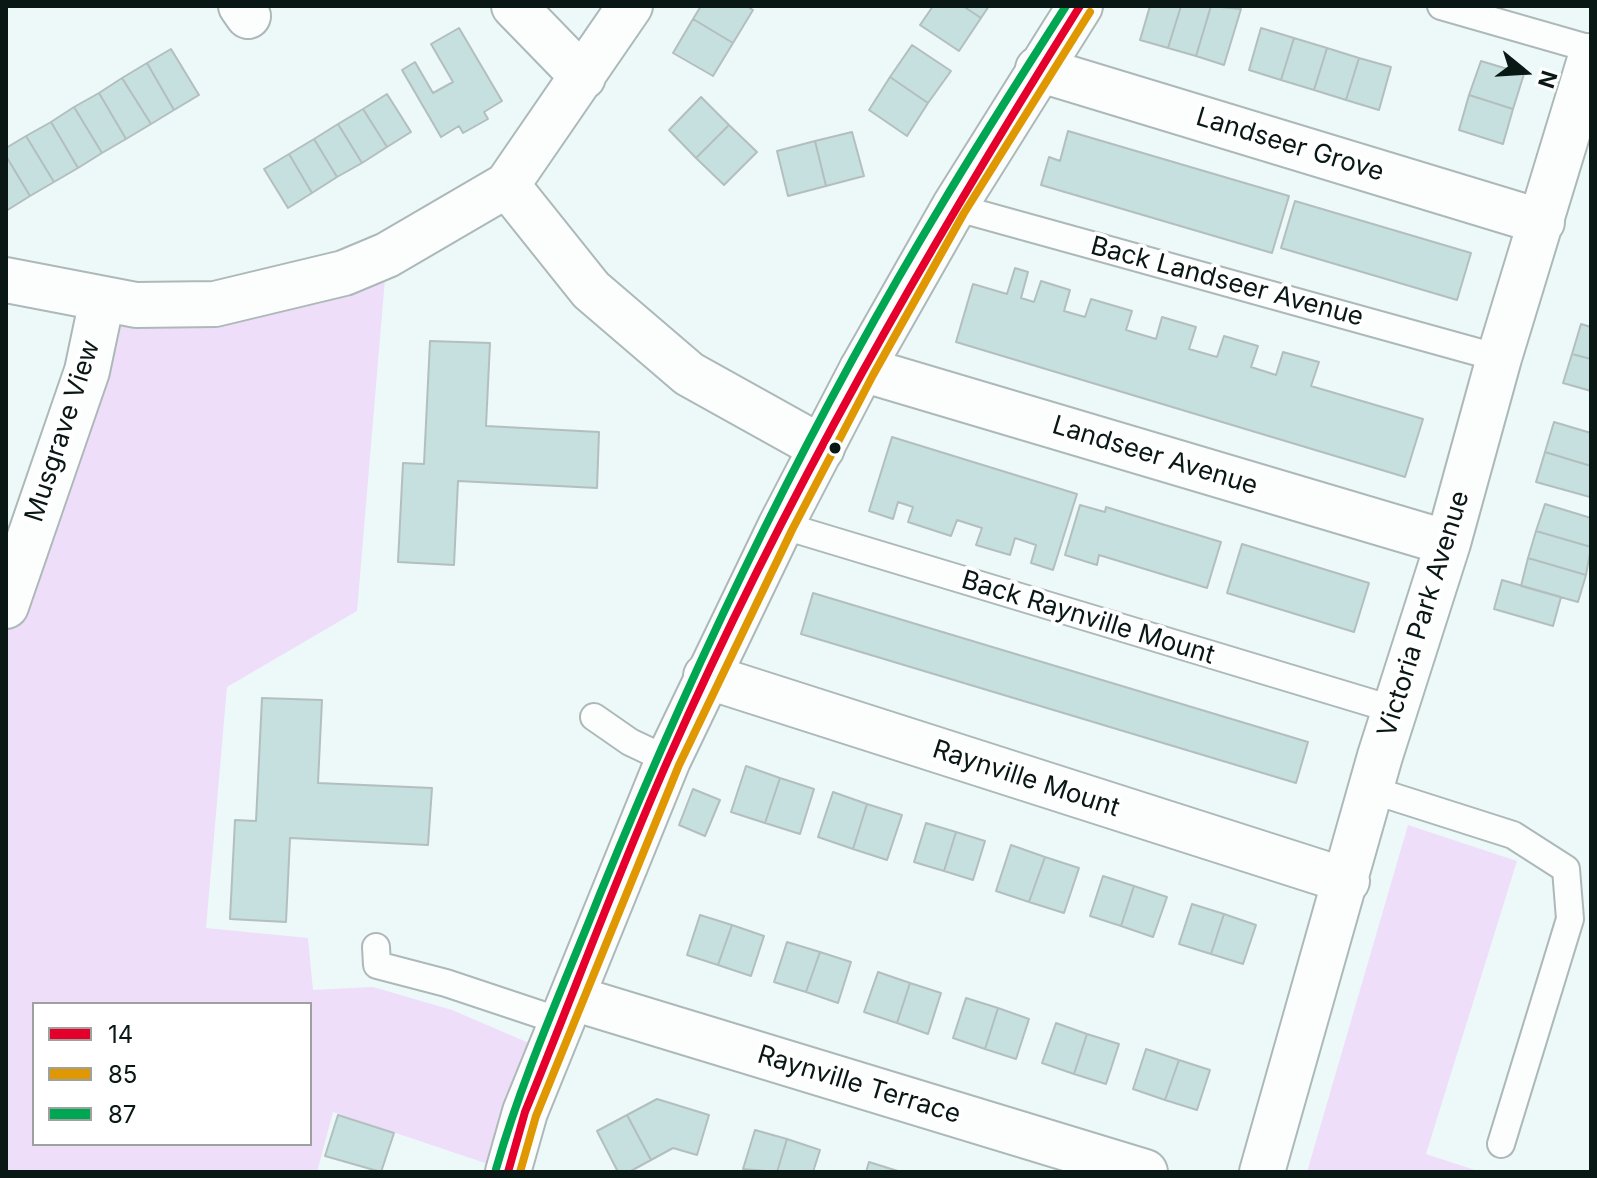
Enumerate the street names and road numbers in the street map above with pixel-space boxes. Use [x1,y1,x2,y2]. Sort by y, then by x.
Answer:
street label: Landseer Grove [1192,102,1388,188]
street label: Back Landseer Avenue [1087,231,1367,333]
street label: Musgrave View [19,336,107,526]
street label: Landseer Avenue [1049,410,1261,502]
street label: Victoria Park Avenue [1372,487,1476,741]
street label: Back Raynville Mount [958,565,1218,671]
street label: Raynville Mount [929,734,1123,824]
street label: Raynville Terrace [754,1039,964,1131]

